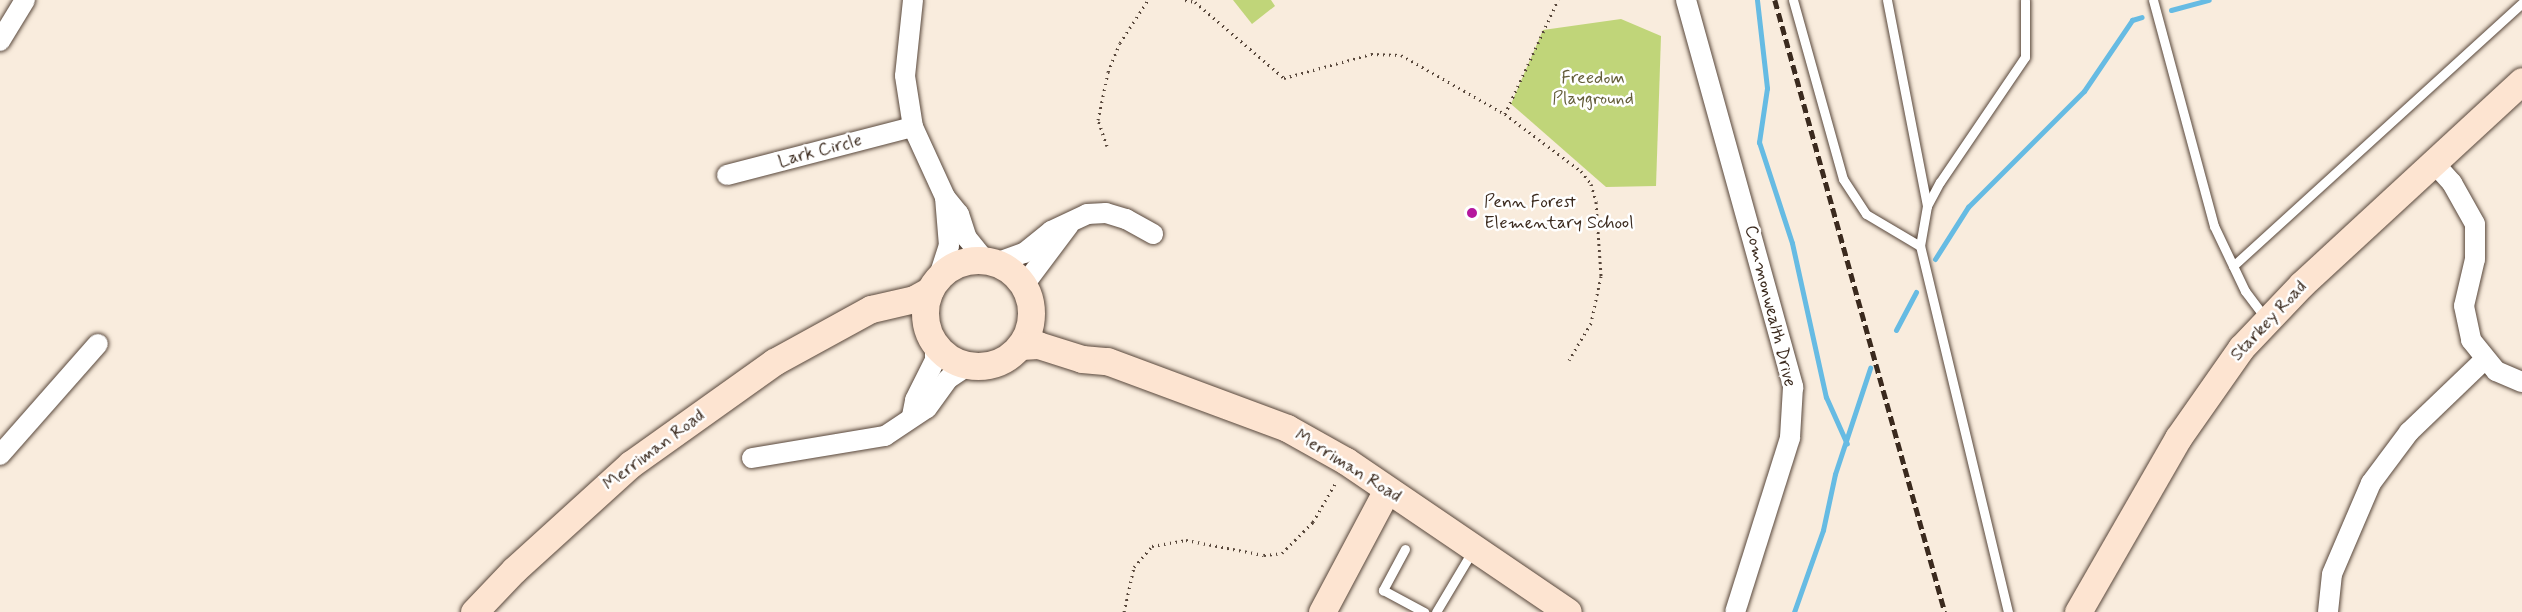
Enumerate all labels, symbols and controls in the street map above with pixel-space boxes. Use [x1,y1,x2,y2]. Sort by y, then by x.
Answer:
park label: Freedom Playground [1552,68,1634,110]
street label: Lark Circle [776,129,864,173]
place label: Penn Forest Elementary School [1484,192,1634,234]
marker: Penn Forest Elementary School [1465,206,1479,220]
street label: Commonwealth Drive [1739,223,1801,389]
street label: Starkey Road [2227,277,2311,365]
street label: Merriman Road [599,405,709,495]
street label: Merriman Road [1291,425,1405,507]

